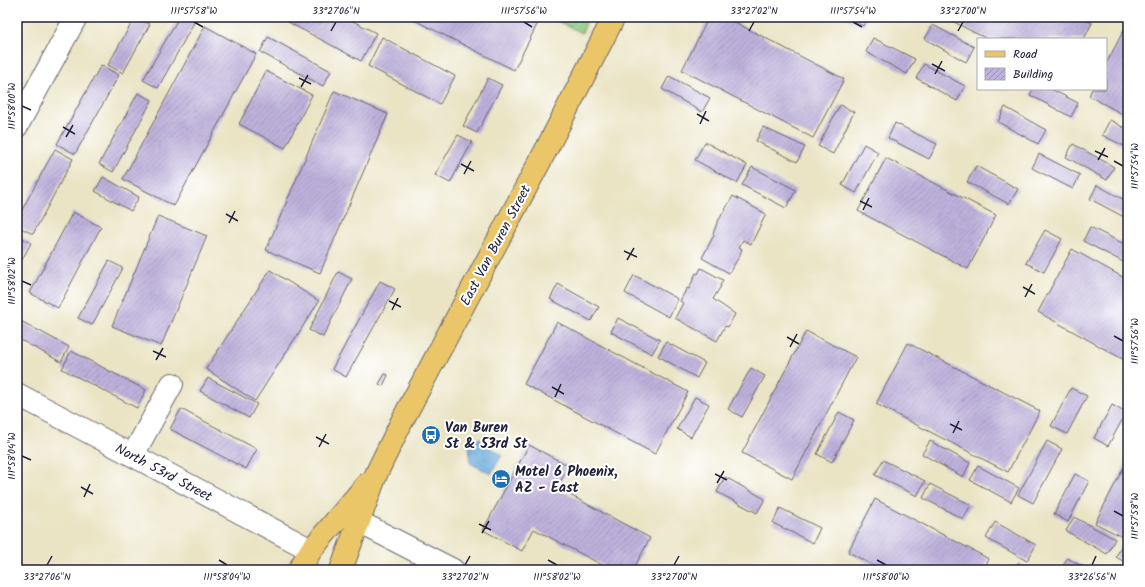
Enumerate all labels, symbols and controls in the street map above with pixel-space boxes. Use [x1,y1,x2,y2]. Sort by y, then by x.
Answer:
text: 111°57'58"W [171,3,218,19]
text: 33°27'06"N [312,3,360,19]
text: 111°57'56"W [501,3,547,19]
text: 33°27'02"N [730,3,778,19]
text: 111°57'54"W [830,3,876,19]
text: 33°27'00"N [940,3,987,19]
legend [977,38,1107,90]
text: Road [1013,45,1038,64]
text: Building [1013,65,1053,84]
text: 111°58'00"W [4,82,20,129]
text: 111°57'54"W [1127,143,1143,189]
street label: East Van Buren Street [455,181,537,310]
text: 111°58'02"W [4,257,20,305]
text: 111°57'56"W [1127,318,1143,364]
place label: Van Buren St & 53rd St [445,417,528,455]
bus stop icon: Van Buren St & 53rd St [420,424,442,446]
text: 111°58'04"W [4,432,20,480]
street label: North 53rd Street [111,438,217,508]
place label: Motel 6 Phoenix, AZ - East [515,461,618,499]
hotel icon: Motel 6 Phoenix, AZ - East [490,468,512,490]
text: 111°57'58"W [1127,492,1143,539]
text: 33°27'06"N [23,569,71,585]
text: 111°58'04"W [203,569,251,585]
text: 33°27'02"N [441,569,489,585]
text: 111°58'02"W [533,569,581,585]
text: 33°27'00"N [651,569,698,585]
text: 111°58'00"W [863,569,910,585]
text: 33°26'56"N [1068,569,1117,585]

